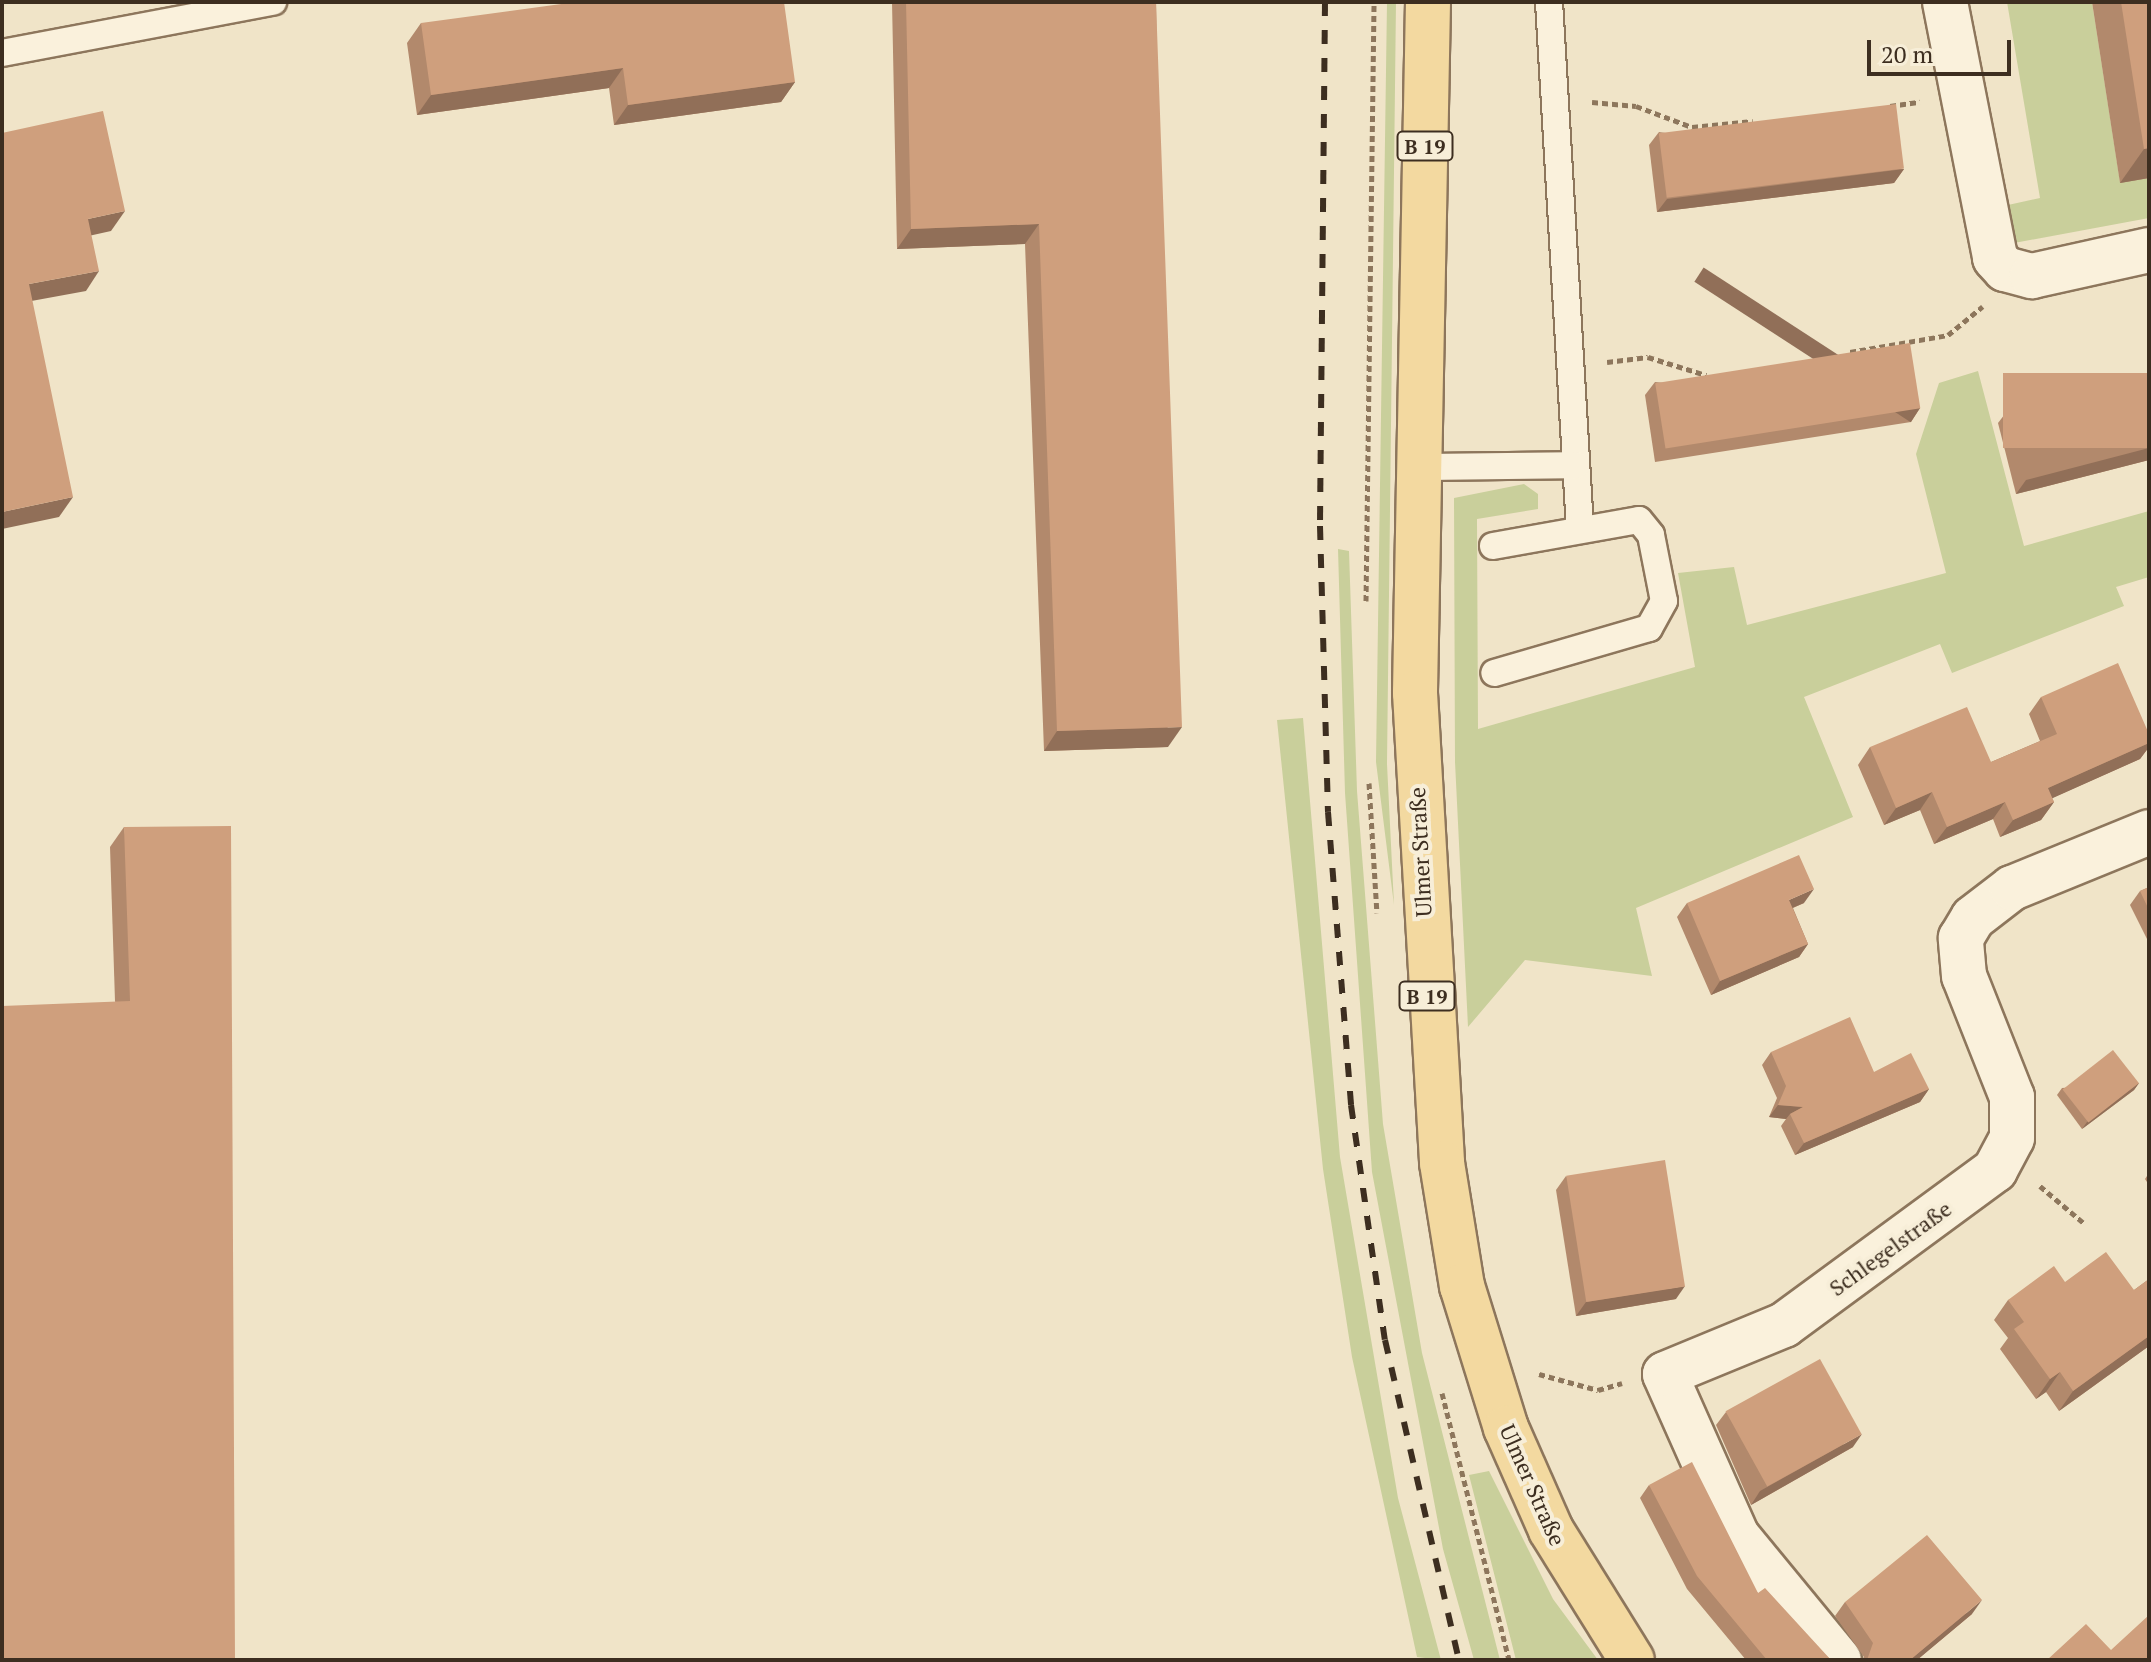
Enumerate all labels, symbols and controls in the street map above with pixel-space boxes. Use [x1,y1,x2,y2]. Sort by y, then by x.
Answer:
scale bar [1871,24,2015,74]
text: 20 m [1881,38,1933,70]
road number: B 19 [1395,130,1455,162]
street label: Ulmer Straße [1403,786,1437,918]
road number: B 19 [1397,980,1457,1012]
street label: Schlegelstraße [1824,1195,1956,1301]
street label: Ulmer Straße [1495,1420,1571,1550]

